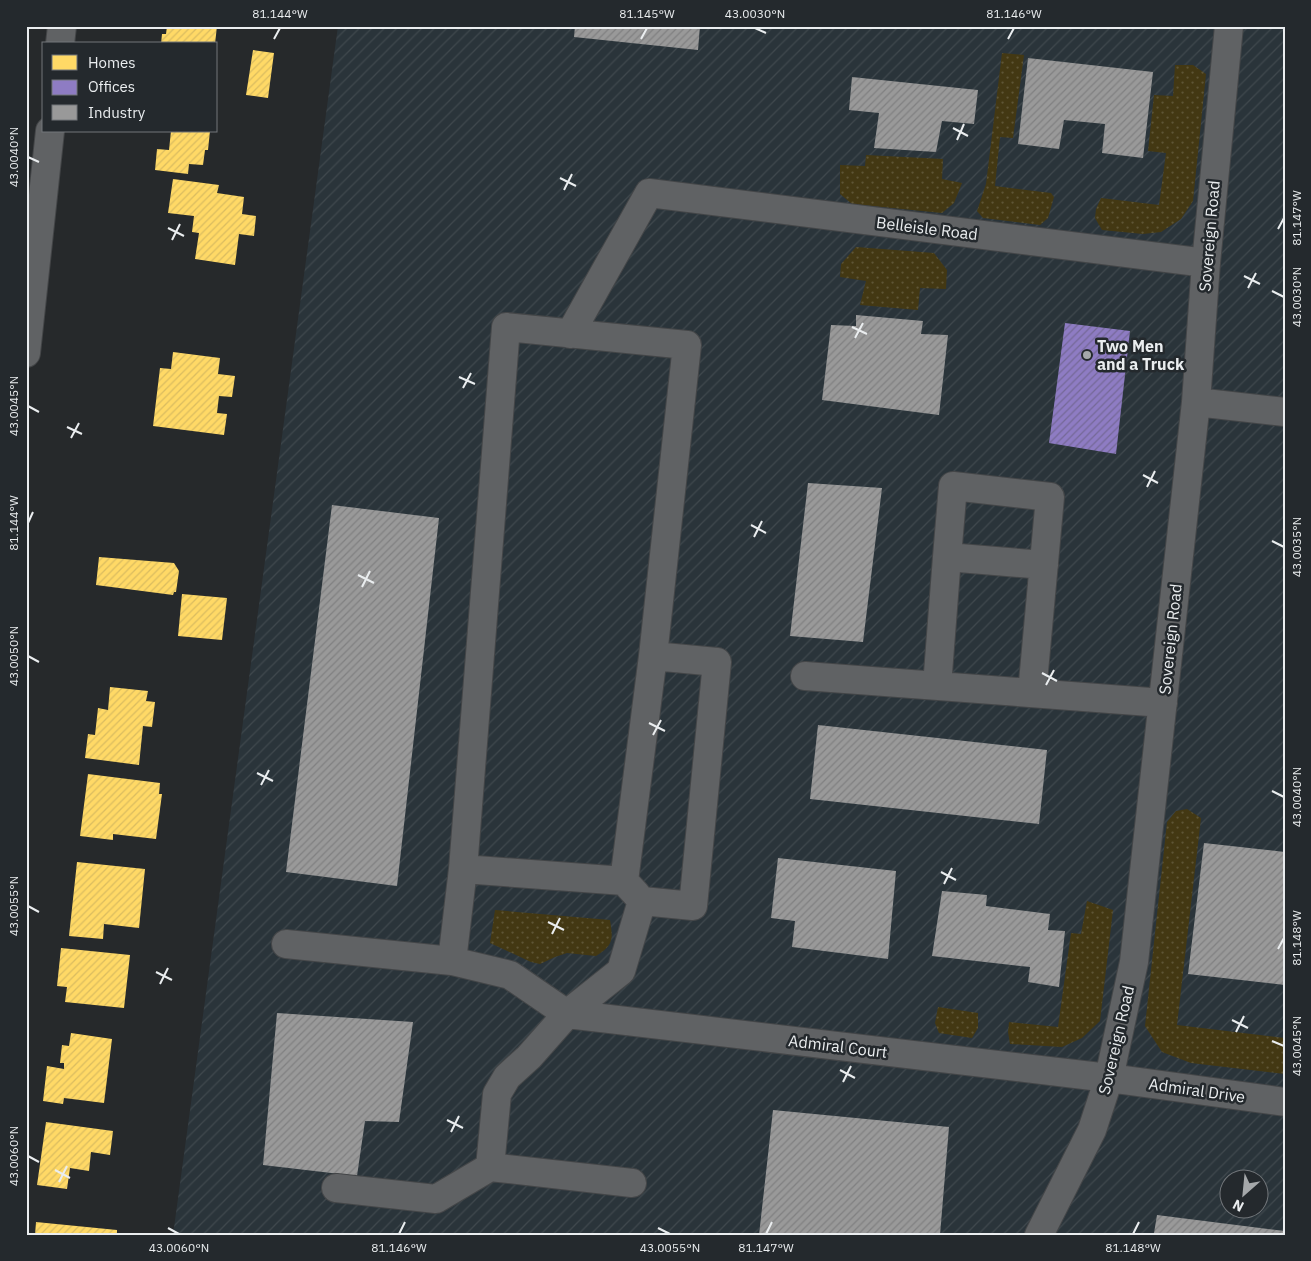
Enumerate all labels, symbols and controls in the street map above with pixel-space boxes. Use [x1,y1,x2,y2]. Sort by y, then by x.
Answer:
text: 81.144°W [252,6,308,21]
text: 81.145°W [619,6,675,21]
text: 43.0030°N [725,6,785,21]
text: 81.146°W [986,6,1042,21]
legend [42,42,218,132]
text: Homes [88,53,136,72]
text: Offices [88,77,135,96]
text: Industry [88,103,146,122]
text: 43.0040°N [6,127,21,187]
street label: Sovereign Road [1194,180,1224,292]
text: 81.147°W [1289,190,1304,246]
street label: Belleisle Road [875,212,979,244]
text: 43.0030°N [1289,267,1304,327]
place label: Two Men and a Truck [1097,336,1185,374]
marker: Two Men and a Truck [1081,349,1093,361]
text: 43.0045°N [6,376,21,436]
text: 81.144°W [6,495,21,551]
text: 43.0035°N [1289,517,1304,577]
street label: Sovereign Road [1154,583,1186,695]
text: 43.0050°N [6,626,21,686]
text: 43.0040°N [1289,767,1304,827]
text: 43.0055°N [6,876,21,936]
text: 81.148°W [1289,910,1304,966]
street label: Sovereign Road [1094,984,1138,1096]
text: 43.0045°N [1289,1016,1304,1076]
street label: Admiral Court [787,1030,889,1062]
street label: Admiral Drive [1148,1073,1247,1107]
text: 43.0060°N [6,1126,21,1186]
north arrow [1218,1168,1268,1218]
text: N [1229,1195,1247,1216]
text: 43.0060°N [149,1240,209,1255]
text: 81.146°W [371,1240,427,1255]
text: 43.0055°N [640,1240,700,1255]
text: 81.147°W [738,1240,794,1255]
text: 81.148°W [1105,1240,1161,1255]

